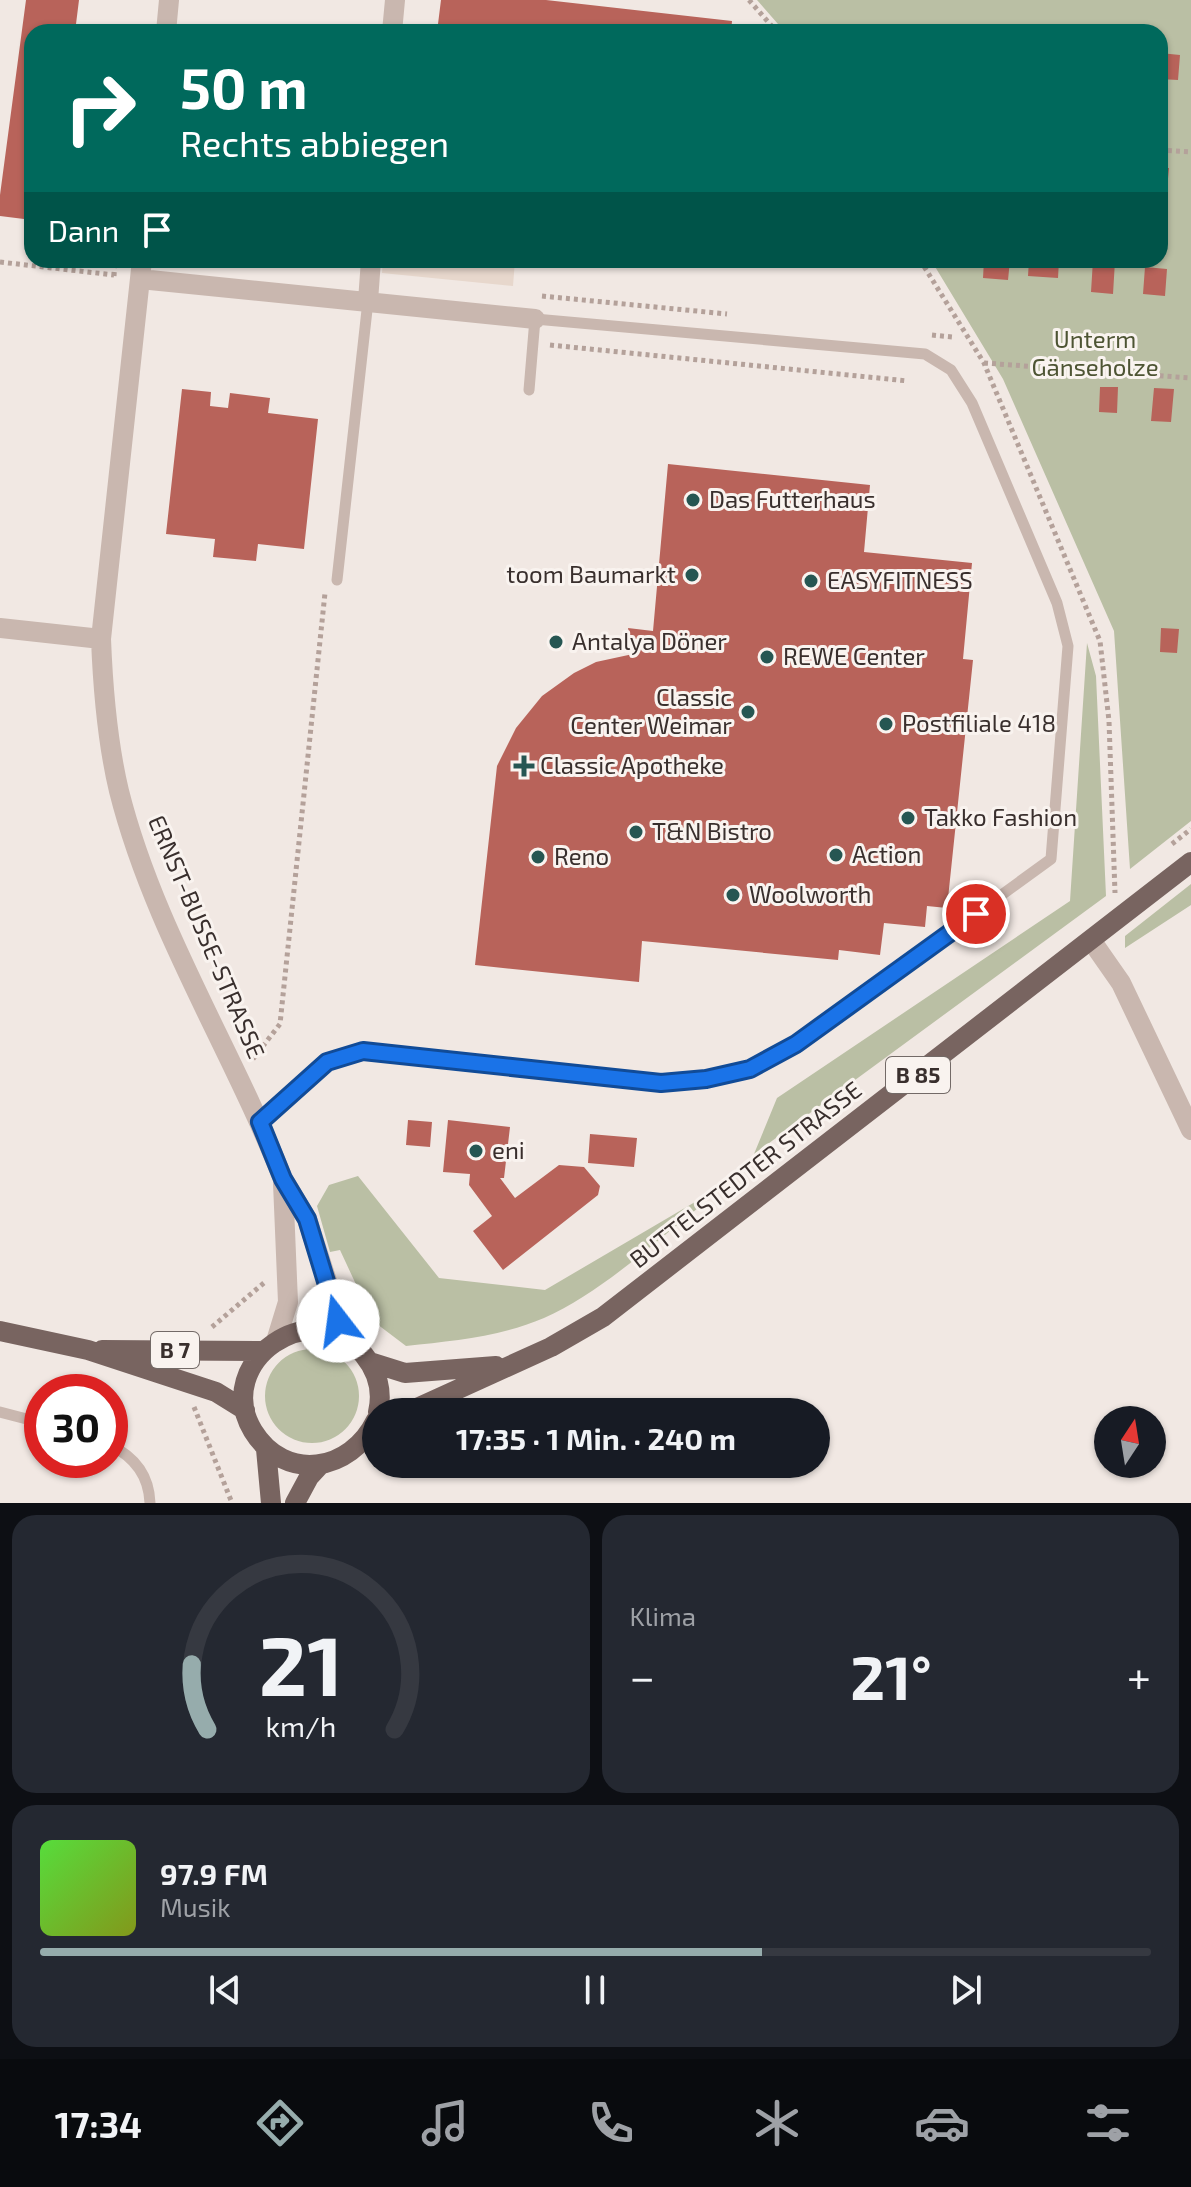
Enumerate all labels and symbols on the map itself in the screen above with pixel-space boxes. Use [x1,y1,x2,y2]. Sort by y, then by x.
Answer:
park label: Unterm Gänseholze [1031,324,1159,381]
place label: Das Futterhaus [709,484,876,513]
marker: Das Futterhaus [684,491,702,509]
place label: toom Baumarkt [506,559,676,588]
place label: EASYFITNESS [827,565,973,594]
marker: toom Baumarkt [683,566,701,584]
marker: EASYFITNESS [802,572,820,590]
place label: Antalya Döner [572,626,727,655]
marker: Antalya Döner [547,633,565,651]
place label: REWE Center [783,641,925,670]
marker: REWE Center [758,648,776,666]
place label: Classic Center Weimar [570,682,732,739]
marker: Classic Center Weimar [739,703,757,721]
place label: Postfiliale 418 [902,708,1056,737]
marker: Postfiliale 418 [877,715,895,733]
place label: Classic Apotheke [540,750,724,779]
marker: Classic Apotheke [515,757,533,775]
place label: Takko Fashion [924,802,1077,831]
marker: Takko Fashion [899,809,917,827]
street label: ERNST-BUSSE-STRASSE [143,811,272,1062]
place label: T&N Bistro [652,816,772,845]
marker: T&N Bistro [627,823,645,841]
place label: Action [852,839,921,868]
place label: Reno [554,841,609,870]
marker: Action [827,846,845,864]
marker: Reno [529,848,547,866]
place label: Woolworth [749,879,871,908]
pin [942,880,1010,948]
marker: Woolworth [724,886,742,904]
road number: B 85 [886,1057,950,1093]
street label: BUTTELSTEDTER STRASSE [623,1074,867,1273]
place label: eni [492,1135,525,1164]
marker: eni [467,1142,485,1160]
position arrow [296,1279,380,1363]
road number: B 7 [151,1332,199,1368]
speed limit sign: 30 [24,1374,128,1478]
north arrow [1094,1406,1166,1478]

